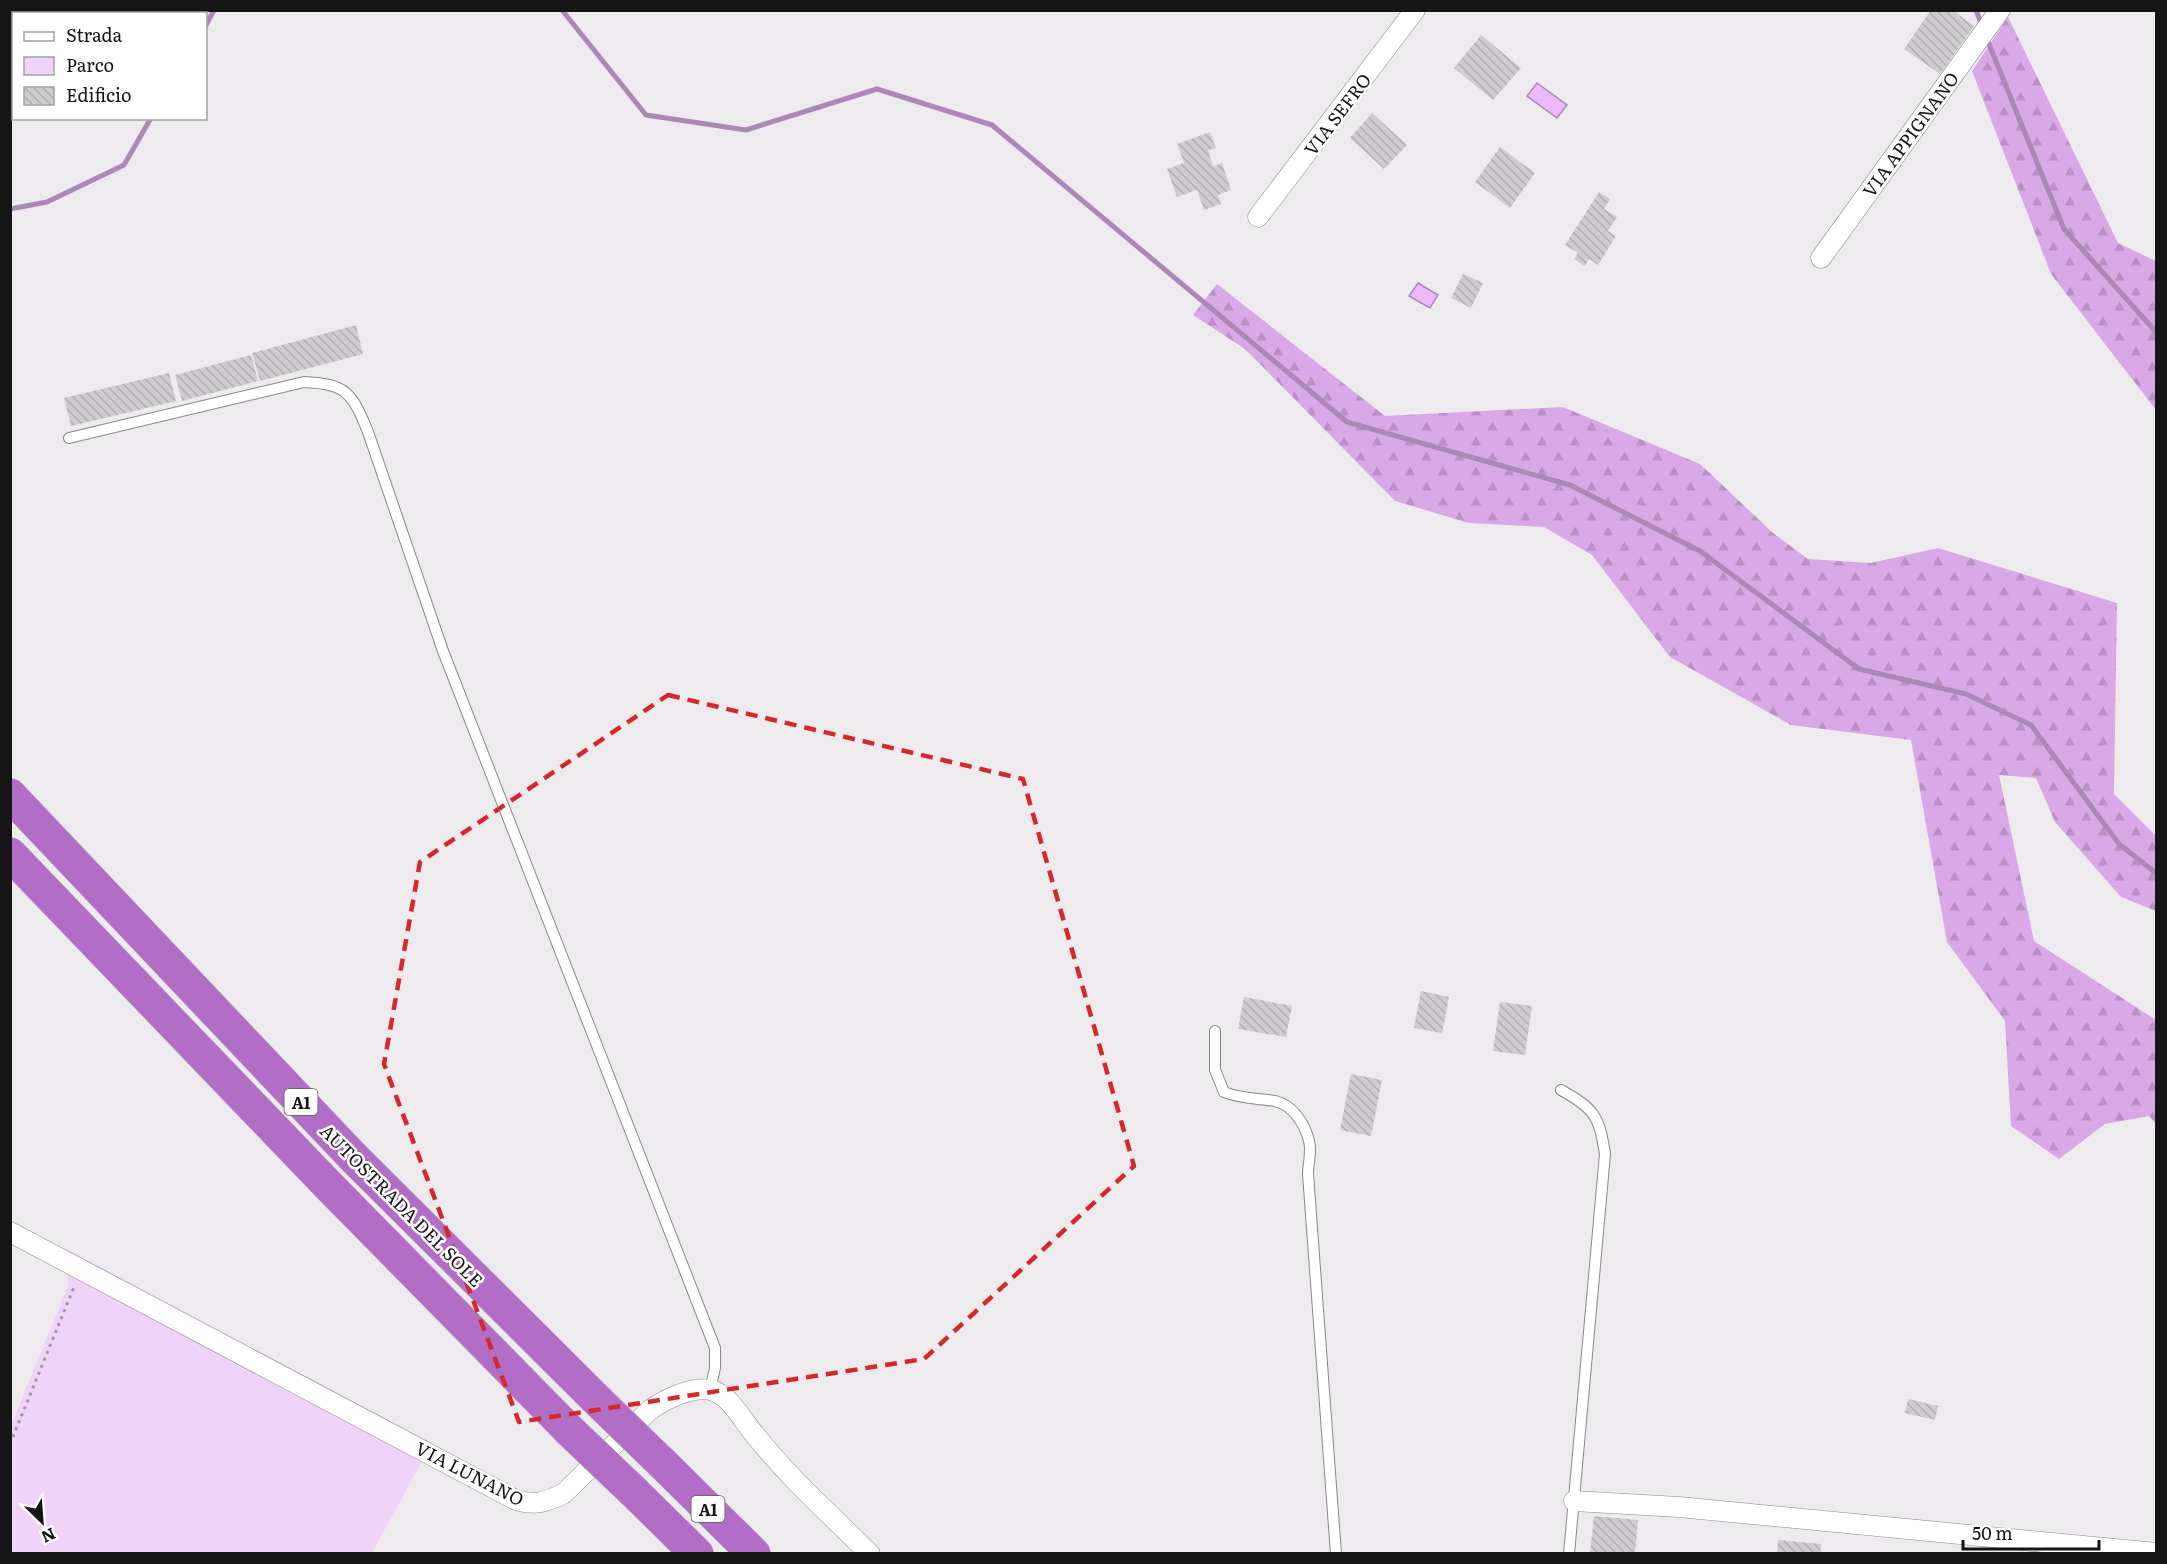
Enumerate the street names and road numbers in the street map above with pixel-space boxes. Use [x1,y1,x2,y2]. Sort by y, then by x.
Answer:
street label: VIA APPIGNANO [1855,66,1965,202]
street label: VIA SEFRO [1297,67,1377,161]
road number: A1 [284,1089,318,1115]
street label: AUTOSTRADA DEL SOLE [314,1117,490,1293]
street label: VIA LUNANO [411,1434,529,1512]
road number: A1 [692,1496,724,1522]

